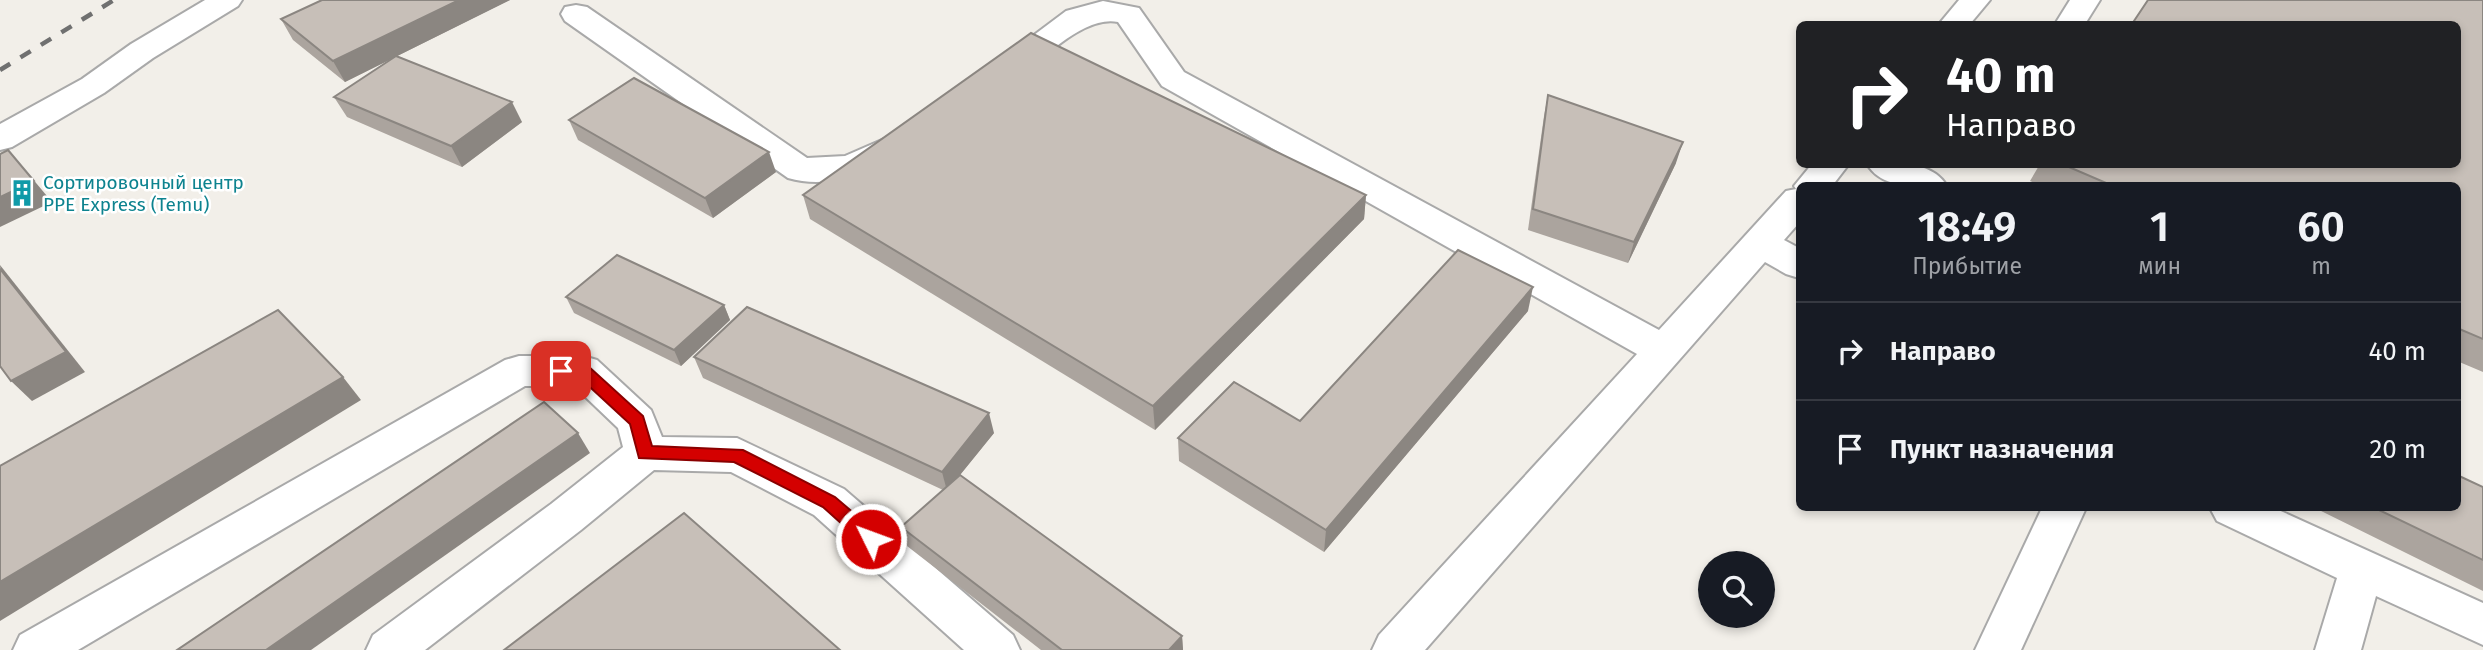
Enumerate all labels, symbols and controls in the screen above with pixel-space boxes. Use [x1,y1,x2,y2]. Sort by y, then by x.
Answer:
text: 40 m [1946,46,2055,105]
icon: right [1831,49,1922,140]
text: Направо [1946,106,2077,144]
place label: Сортировочный центр PPE Express (Temu) [43,171,244,216]
building icon: Сортировочный центр PPE Express (Temu) [7,178,37,208]
text: 18:49 [1918,202,2017,252]
text: 1 [2150,202,2169,252]
text: 60 [2297,202,2345,252]
text: Прибытие [1912,252,2022,280]
text: мин [2138,252,2181,280]
text: m [2311,252,2331,280]
icon: right [1831,332,1869,370]
text: Направо [1890,336,1996,367]
text: 40 m [2368,336,2426,367]
pin [531,341,591,401]
icon: arrive [542,352,580,390]
icon: arrive [1831,430,1869,468]
text: Пункт назначения [1890,434,2114,465]
text: 20 m [2369,434,2426,465]
position arrow [834,502,908,576]
map controls [1698,551,1775,628]
button: search [1698,551,1775,628]

